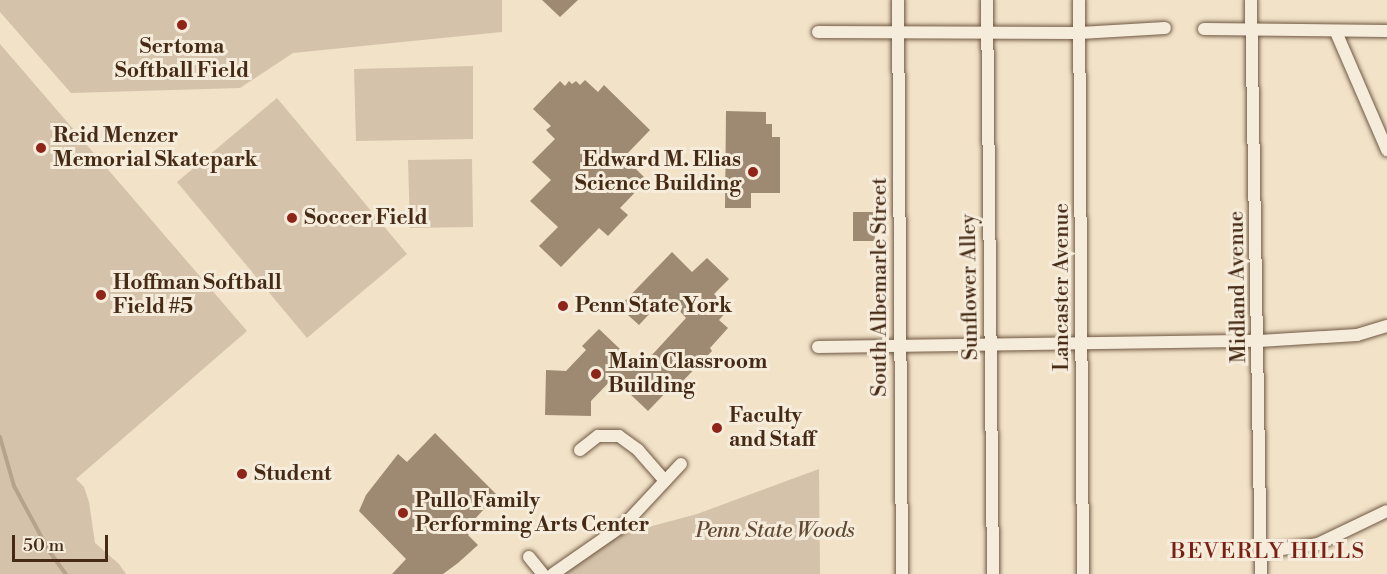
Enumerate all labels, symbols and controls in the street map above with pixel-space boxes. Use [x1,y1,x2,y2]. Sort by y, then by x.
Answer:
marker: Sertoma Softball Field [175,18,189,32]
place label: Sertoma Softball Field [115,34,249,84]
place label: Reid Menzer Memorial Skatepark [53,123,258,173]
marker: Reid Menzer Memorial Skatepark [34,141,48,155]
place label: Edward M. Elias Science Building [575,147,741,197]
marker: Edward M. Elias Science Building [746,165,760,179]
street label: South Albemarle Street [867,177,893,397]
street label: Lancaster Avenue [1049,203,1075,371]
place label: Soccer Field [304,205,428,231]
marker: Soccer Field [285,211,299,225]
street label: Midland Avenue [1224,211,1252,363]
street label: Sunflower Alley [956,214,984,360]
place label: Hoffman Softball Field #5 [113,270,282,320]
marker: Hoffman Softball Field #5 [94,288,108,302]
place label: Penn State York [575,293,732,319]
marker: Penn State York [556,299,570,313]
place label: Main Classroom Building [608,349,767,399]
marker: Main Classroom Building [589,367,603,381]
place label: Faculty and Staff [729,403,815,453]
marker: Faculty and Staff [710,421,724,435]
place label: Student [254,461,331,487]
marker: Student [235,467,249,481]
place label: Pullo Family Performing Arts Center [415,488,649,538]
marker: Pullo Family Performing Arts Center [396,506,410,520]
park label: Penn State Woods [695,518,855,544]
scale bar [15,523,111,561]
text: 50 m [23,534,64,557]
district label: BEVERLY HILLS [1170,539,1366,565]

